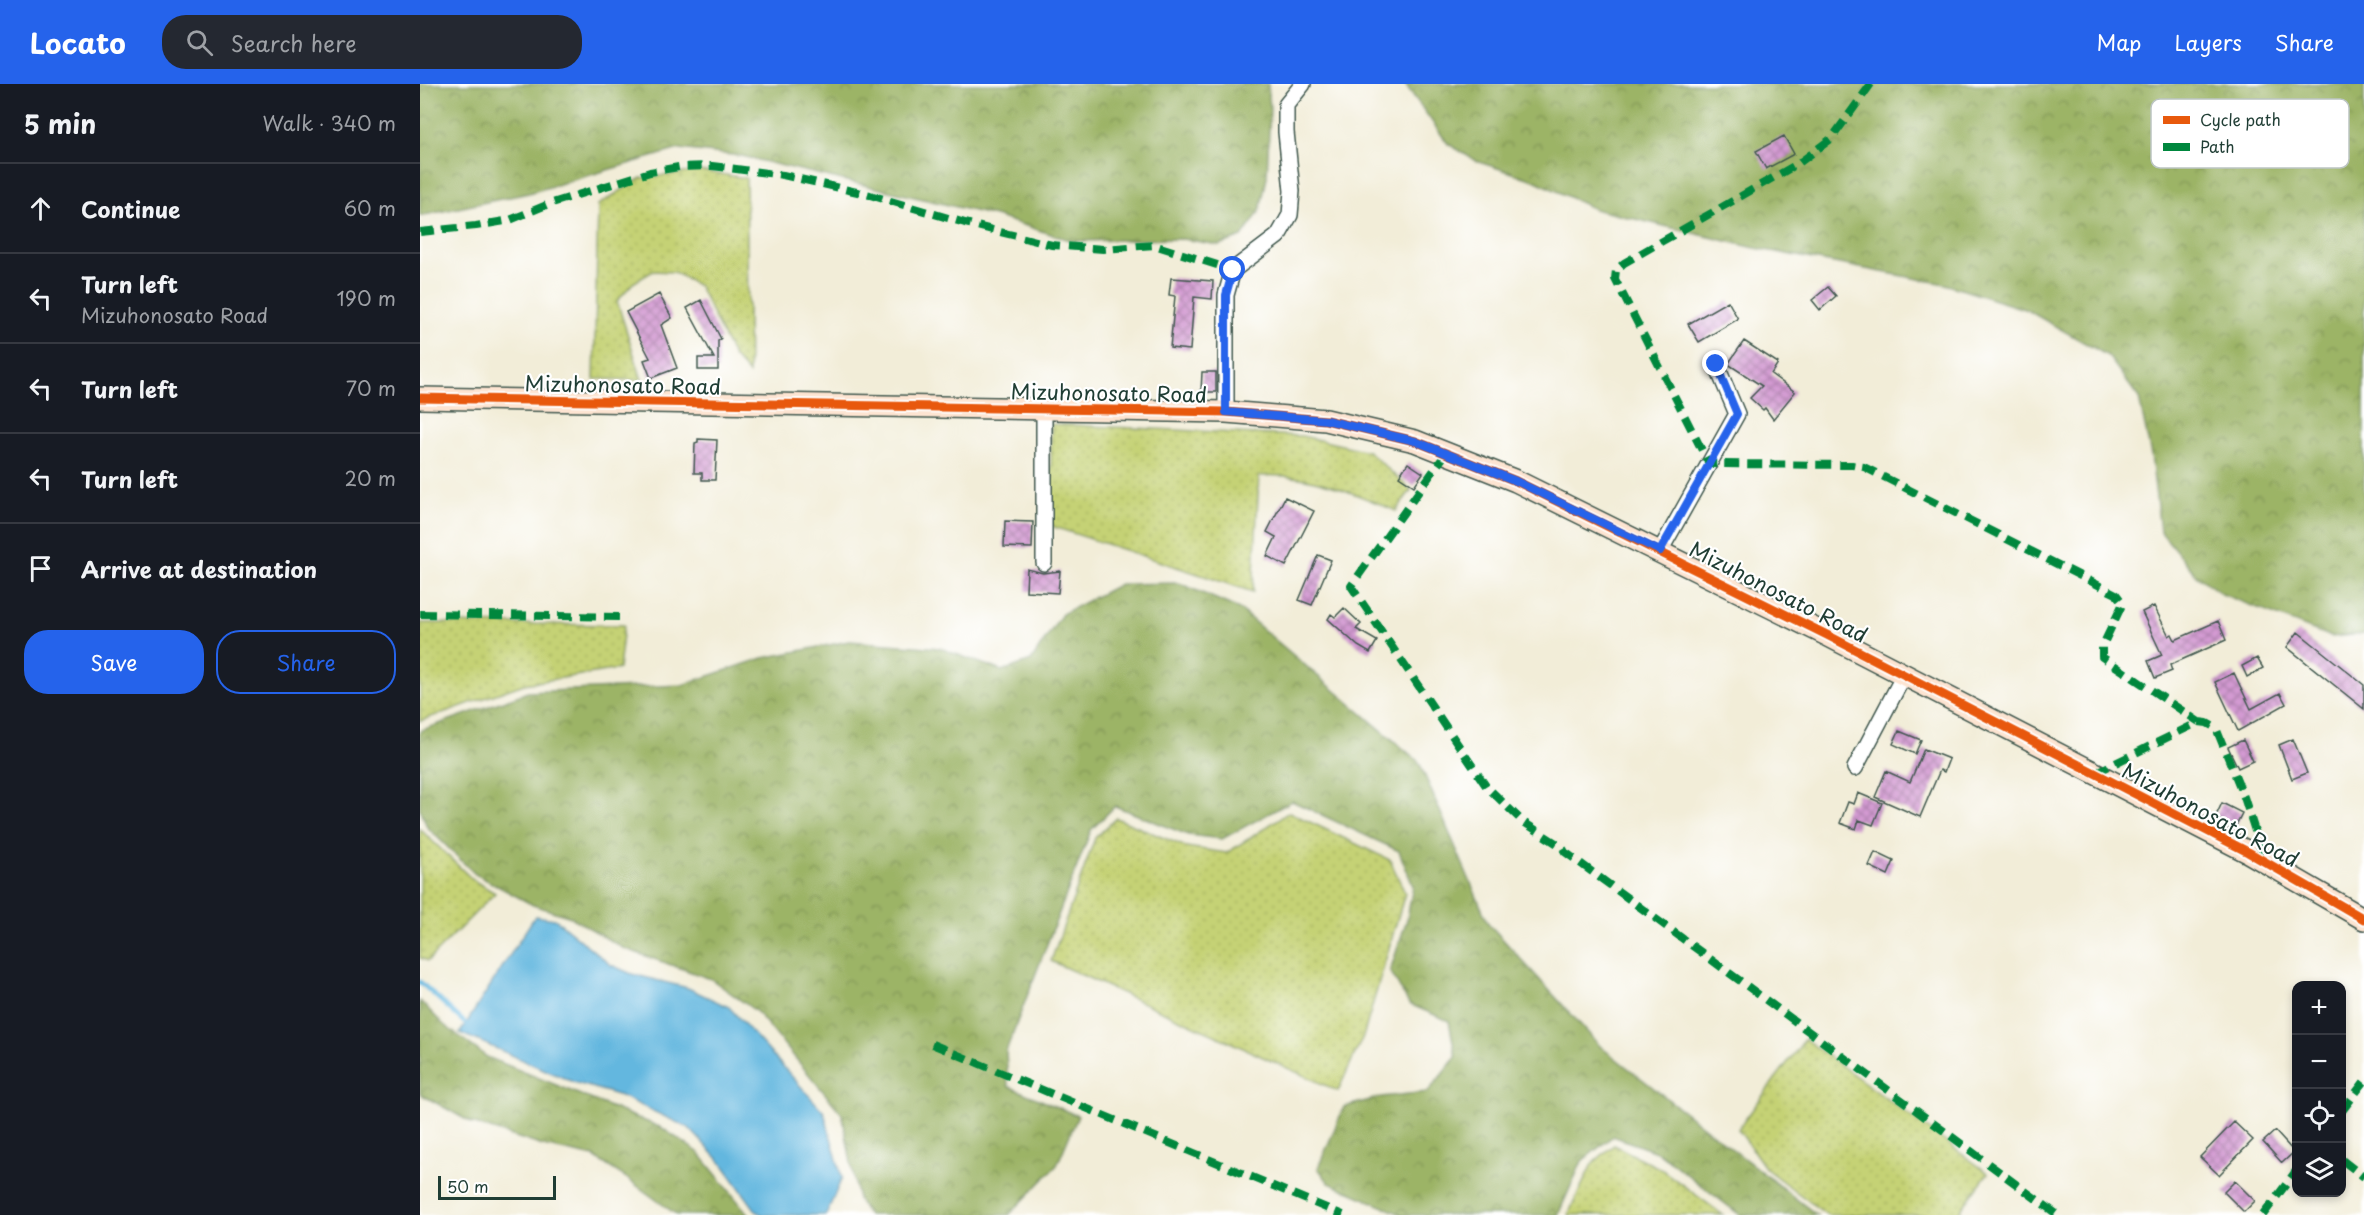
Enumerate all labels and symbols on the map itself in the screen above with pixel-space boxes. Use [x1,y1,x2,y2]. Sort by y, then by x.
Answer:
legend [2151,99,2349,168]
text: Cycle path [2200,107,2281,131]
text: Path [2200,134,2235,158]
route start [1219,256,1245,282]
route end [1702,350,1728,376]
street label: Mizuhonosato Road [524,366,722,402]
street label: Mizuhonosato Road [1010,374,1208,410]
street label: Mizuhonosato Road [1684,532,1874,650]
street label: Mizuhonosato Road [2117,754,2305,874]
scale bar [438,1173,556,1200]

